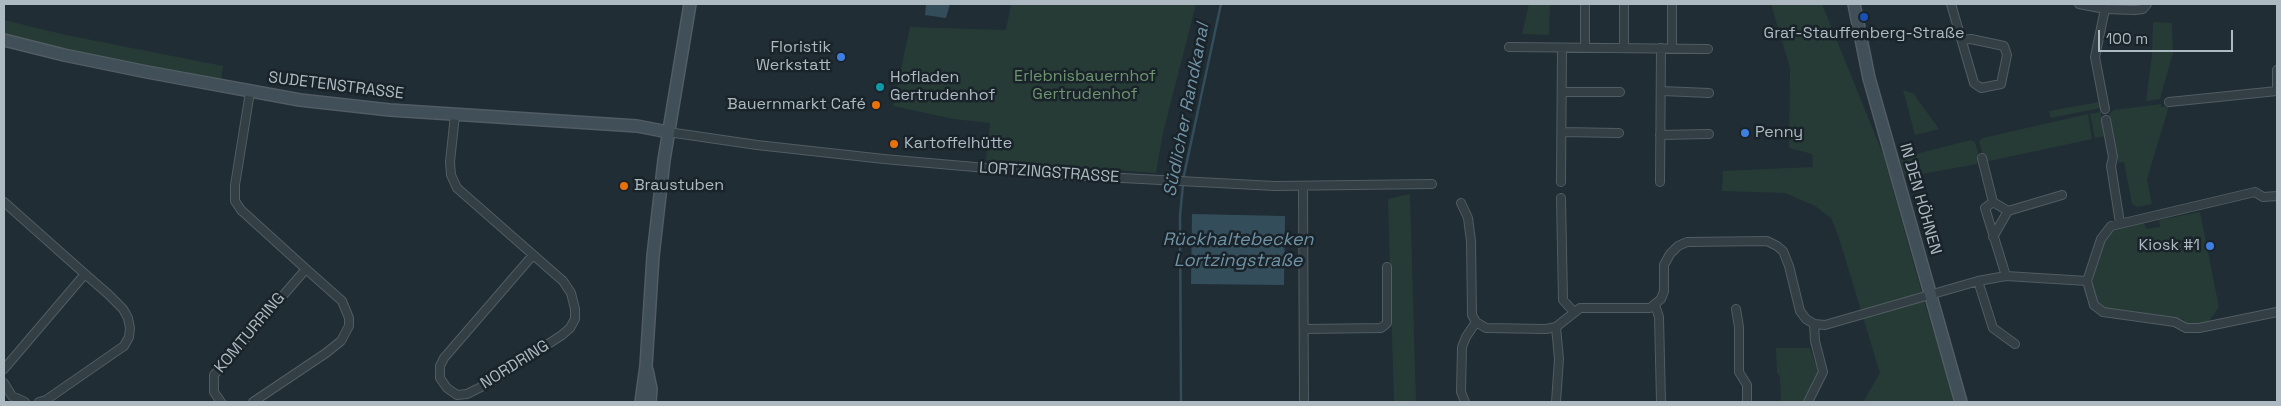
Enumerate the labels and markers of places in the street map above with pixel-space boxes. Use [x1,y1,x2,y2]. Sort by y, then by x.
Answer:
marker: Graf-Stauffenberg-Straße [1858,11,1870,23]
place label: Graf-Stauffenberg-Straße [1764,24,1964,44]
place label: Floristik Werkstatt [756,38,831,76]
marker: Floristik Werkstatt [835,51,847,63]
place label: Hofladen Gertrudenhof [890,68,995,106]
marker: Hofladen Gertrudenhof [874,81,886,93]
place label: Bauernmarkt Café [727,95,866,115]
marker: Bauernmarkt Café [870,99,882,111]
place label: Penny [1755,123,1803,143]
marker: Penny [1739,127,1751,139]
place label: Kartoffelhütte [904,134,1012,154]
marker: Kartoffelhütte [888,138,900,150]
place label: Braustuben [634,176,724,196]
marker: Braustuben [618,180,630,192]
place label: Kiosk #1 [2139,236,2200,256]
marker: Kiosk #1 [2204,240,2216,252]

